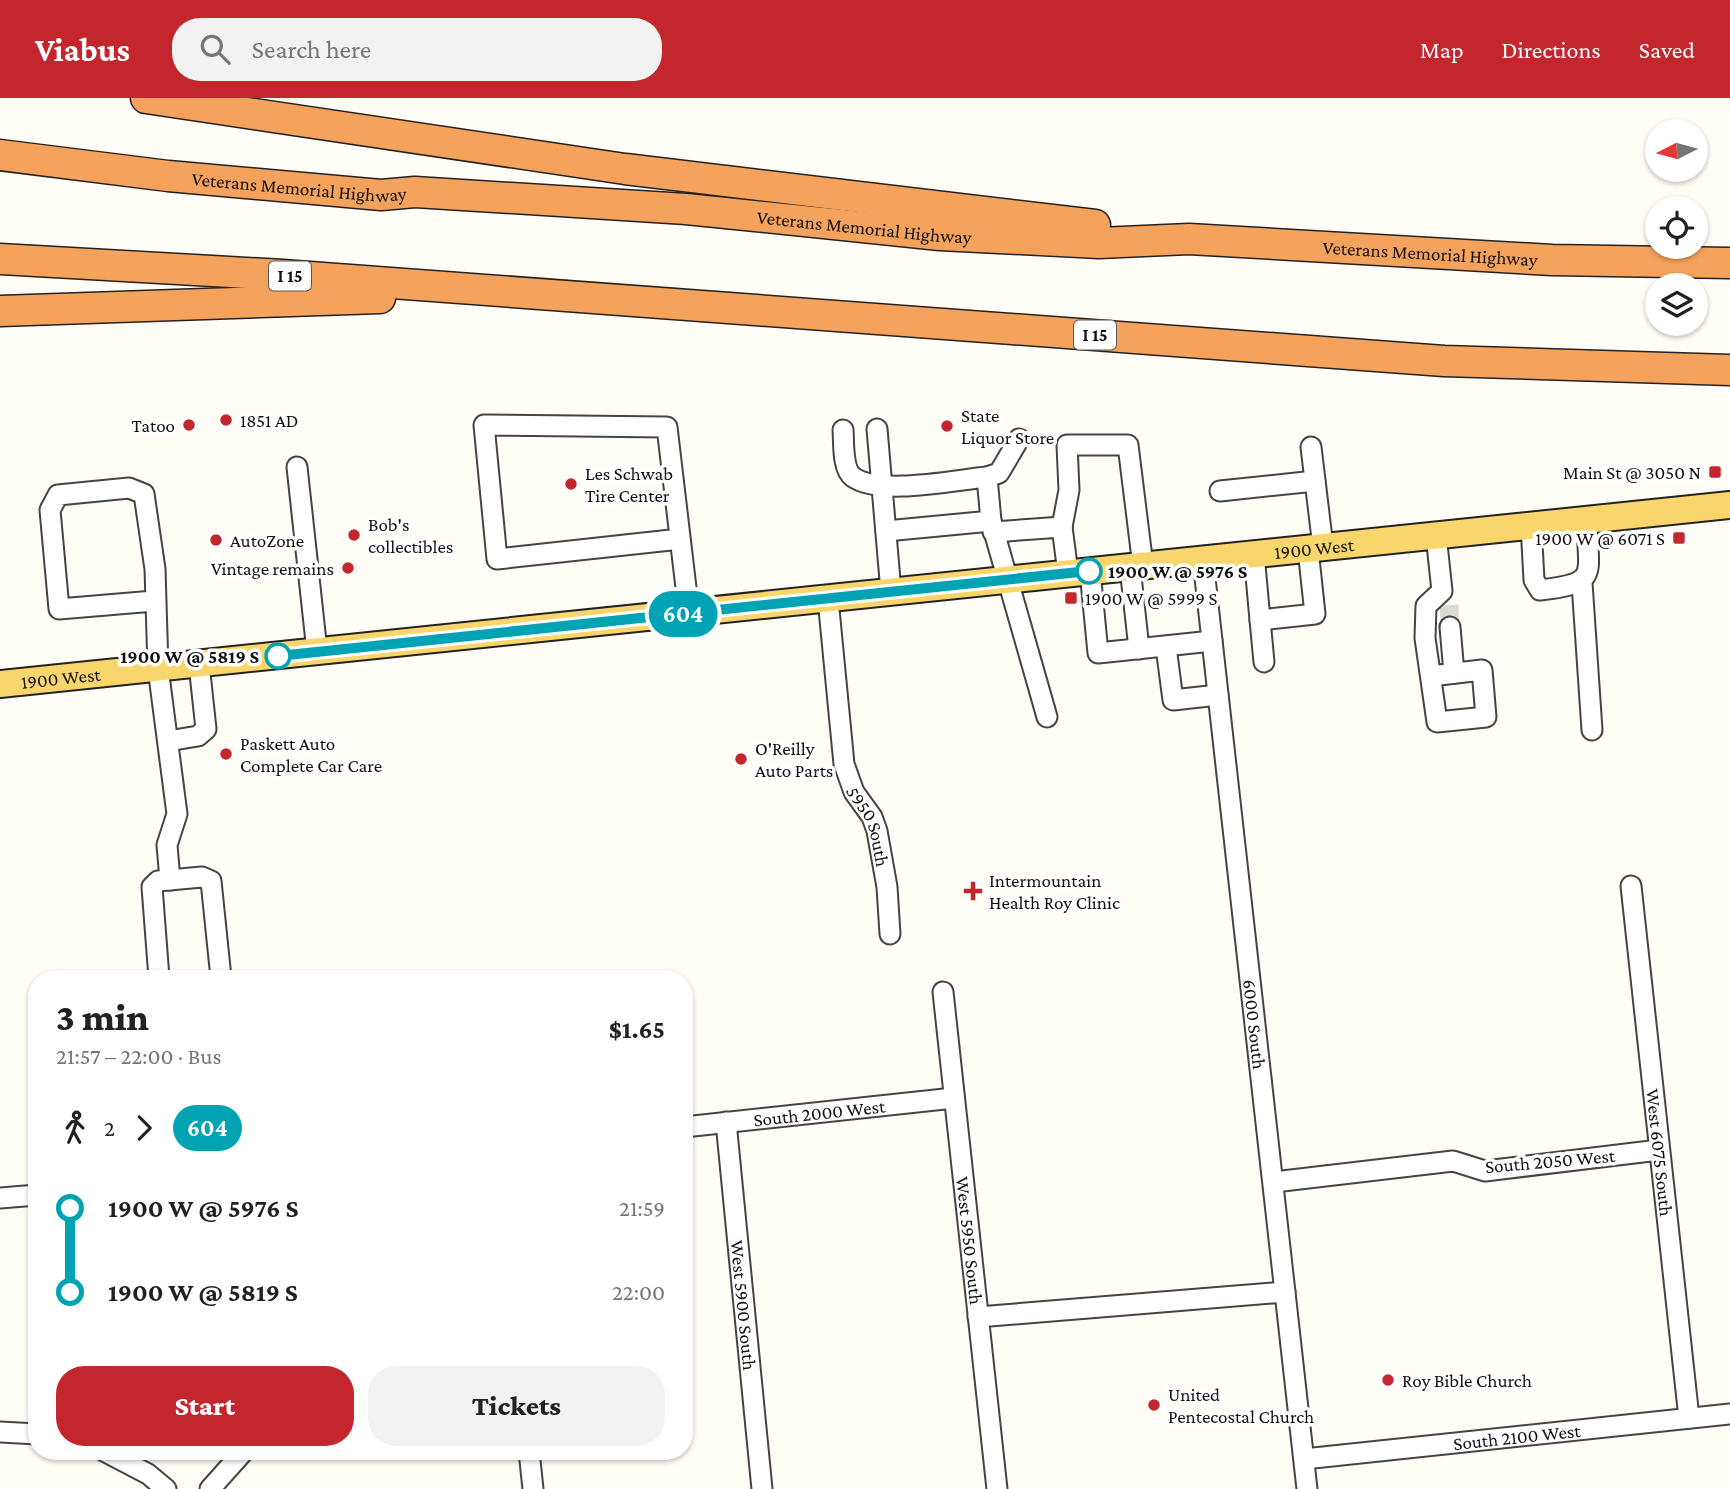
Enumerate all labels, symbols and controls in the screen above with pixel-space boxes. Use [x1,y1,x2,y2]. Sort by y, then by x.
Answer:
search box [172,18,662,81]
icon: search [196,30,234,68]
text: Viabus [35,31,130,68]
text: Search here [252,35,371,64]
text: Map [1420,36,1464,63]
text: Directions [1502,36,1601,63]
text: Saved [1639,36,1695,63]
north arrow [1645,119,1708,182]
map controls [1645,119,1708,336]
street label: Veterans Memorial Highway [191,168,408,206]
button: locate [1645,196,1708,259]
street label: Veterans Memorial Highway [756,206,972,247]
street label: Veterans Memorial Highway [1322,236,1539,270]
road number: I 15 [269,261,311,290]
button: layers [1645,273,1708,336]
road number: I 15 [1074,320,1116,349]
place label: State Liquor Store [961,405,1054,448]
place label: 1851 AD [240,410,298,431]
marker: 1851 AD [218,412,234,428]
place label: Tatoo [132,415,175,436]
marker: Tatoo [181,417,197,433]
marker: State Liquor Store [939,418,955,434]
place label: Main St @ 3050 N [1563,462,1701,483]
place label: Les Schwab Tire Center [585,463,673,506]
marker: Main St @ 3050 N [1707,464,1723,480]
marker: Les Schwab Tire Center [563,476,579,492]
place label: Bob's collectibles [368,514,453,557]
marker: Bob's collectibles [346,527,362,543]
place label: 1900 W @ 6071 S [1535,528,1665,549]
place label: AutoZone [230,530,304,551]
marker: 1900 W @ 6071 S [1671,530,1687,546]
marker: AutoZone [208,532,224,548]
street label: 1900 West [1273,533,1355,563]
place label: Vintage remains [211,558,334,579]
marker: 1900 W @ 5976 S [1076,558,1102,584]
marker: Vintage remains [340,560,356,576]
place label: 1900 W @ 5976 S [1108,561,1247,582]
place label: 1900 W @ 5999 S [1085,588,1218,609]
marker: 1900 W @ 5999 S [1063,590,1079,606]
line badge: 604 [643,591,723,637]
text: 604 [663,600,703,627]
marker: 1900 W @ 5819 S [265,643,291,669]
place label: 1900 W @ 5819 S [120,646,259,667]
street label: 1900 West [20,663,102,692]
place label: Paskett Auto Complete Car Care [240,733,382,776]
place label: O'Reilly Auto Parts [755,738,833,781]
marker: Paskett Auto Complete Car Care [218,746,234,762]
marker: O'Reilly Auto Parts [733,751,749,767]
street label: 5950 South [843,784,894,868]
place label: Intermountain Health Roy Clinic [989,870,1120,913]
marker: Intermountain Health Roy Clinic [963,881,983,901]
street label: 6000 South [1239,978,1270,1070]
text: 3 min [56,996,149,1038]
text: $1.65 [609,1015,665,1044]
text: 21:57 – 22:00 · Bus [56,1043,222,1069]
street label: West 6075 South [1643,1088,1677,1217]
street label: South 2000 West [752,1095,887,1130]
icon: walk [56,1109,94,1147]
icon: forward [125,1109,163,1147]
text: 604 [187,1114,228,1141]
text: 2 [104,1115,115,1141]
street label: South 2050 West [1484,1145,1616,1177]
street label: West 5950 South [953,1175,987,1306]
text: 1900 W @ 5976 S [108,1194,299,1223]
text: 21:59 [619,1195,665,1221]
street label: West 5900 South [727,1239,761,1371]
text: 1900 W @ 5819 S [108,1278,298,1307]
text: 22:00 [612,1279,665,1305]
button: Start [56,1366,354,1446]
button: Tickets [368,1366,665,1446]
place label: Roy Bible Church [1402,1370,1532,1391]
marker: Roy Bible Church [1380,1372,1396,1388]
place label: United Pentecostal Church [1168,1384,1314,1427]
marker: United Pentecostal Church [1146,1397,1162,1413]
street label: South 2100 West [1452,1419,1582,1454]

